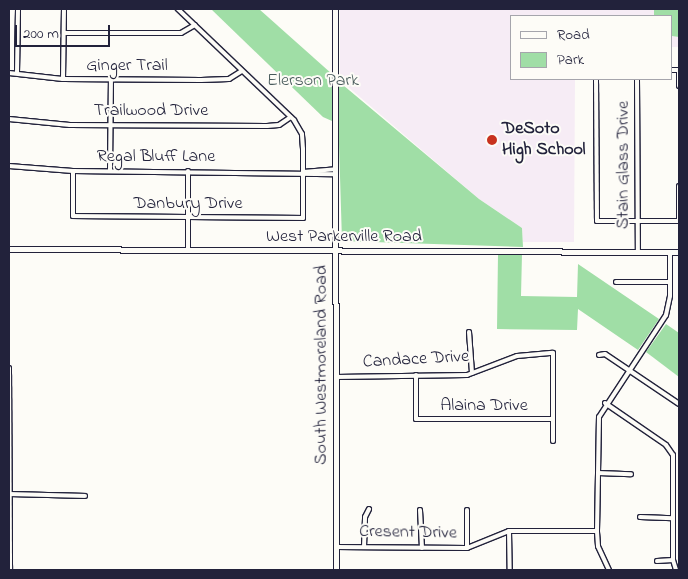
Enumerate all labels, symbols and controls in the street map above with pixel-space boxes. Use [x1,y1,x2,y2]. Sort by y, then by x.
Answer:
scale bar [18,15,112,47]
legend [510,15,673,80]
text: 200 m [23,23,59,45]
text: Road [557,24,590,46]
text: Park [557,49,584,71]
street label: Ginger Trail [86,55,168,77]
park label: Elerson Park [267,70,359,92]
street label: Trailwood Drive [94,100,208,122]
street label: Stain Glass Drive [613,101,635,229]
place label: DeSoto High School [502,119,585,162]
marker: DeSoto High School [486,134,498,146]
street label: Regal Bluff Lane [97,146,215,168]
street label: Danbury Drive [133,193,243,215]
street label: West Parkerville Road [266,226,422,248]
street label: South Westmoreland Road [311,265,333,465]
street label: Candace Drive [362,346,470,374]
street label: Alaina Drive [440,395,528,417]
street label: Cresent Drive [359,521,457,545]

